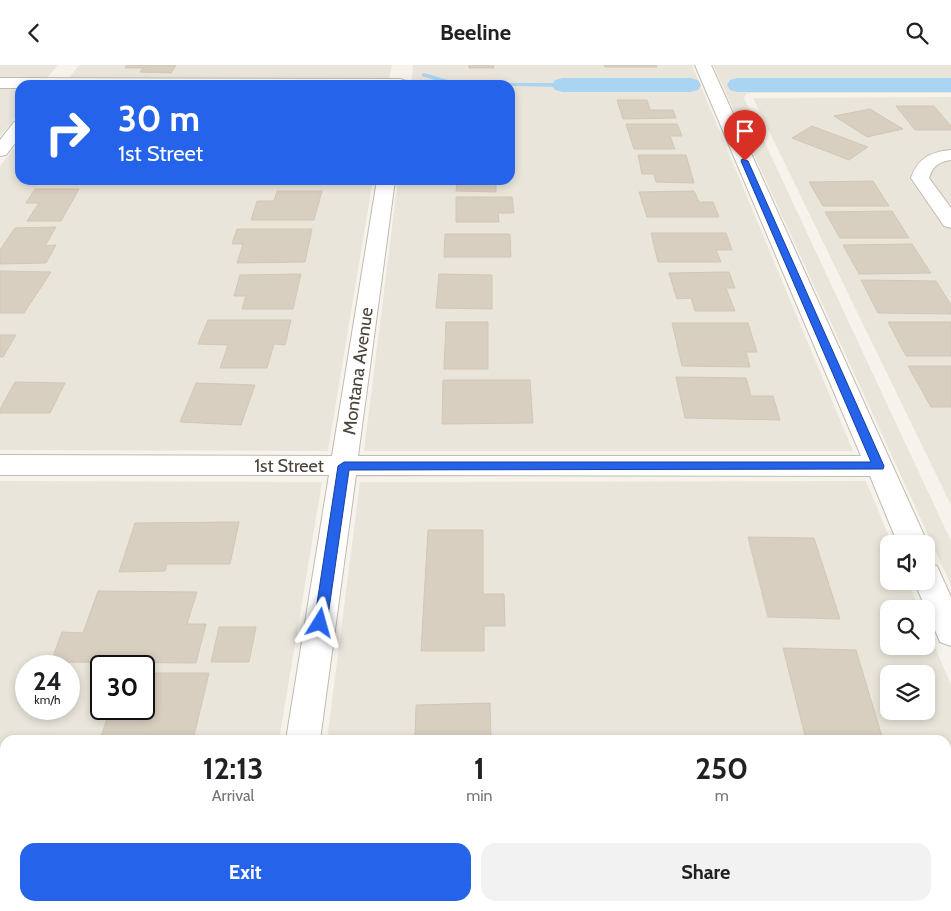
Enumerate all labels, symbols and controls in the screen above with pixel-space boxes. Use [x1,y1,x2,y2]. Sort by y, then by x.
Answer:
icon: back [20,19,48,47]
text: Beeline [440,19,511,46]
icon: search [903,19,931,47]
text: 30 m [118,97,200,140]
icon: right [35,100,100,165]
pin [724,110,766,161]
icon: arrive [731,117,759,145]
text: 1st Street [118,140,203,167]
street label: Montana Avenue [338,306,378,436]
street label: 1st Street [254,455,324,477]
map controls [880,535,935,720]
button: sound [880,535,935,590]
position arrow [293,596,345,648]
button: search [880,600,935,655]
speed limit sign: 30 [90,655,155,720]
button: layers [880,665,935,720]
text: 24 [33,666,62,696]
text: km/h [34,692,61,707]
text: 12:13 [203,750,263,787]
text: 1 [474,750,485,787]
text: 250 [695,750,748,787]
text: Arrival [212,786,254,805]
text: min [466,786,493,805]
text: m [715,786,729,805]
button: Exit [20,843,471,901]
button: Share [481,843,931,901]

